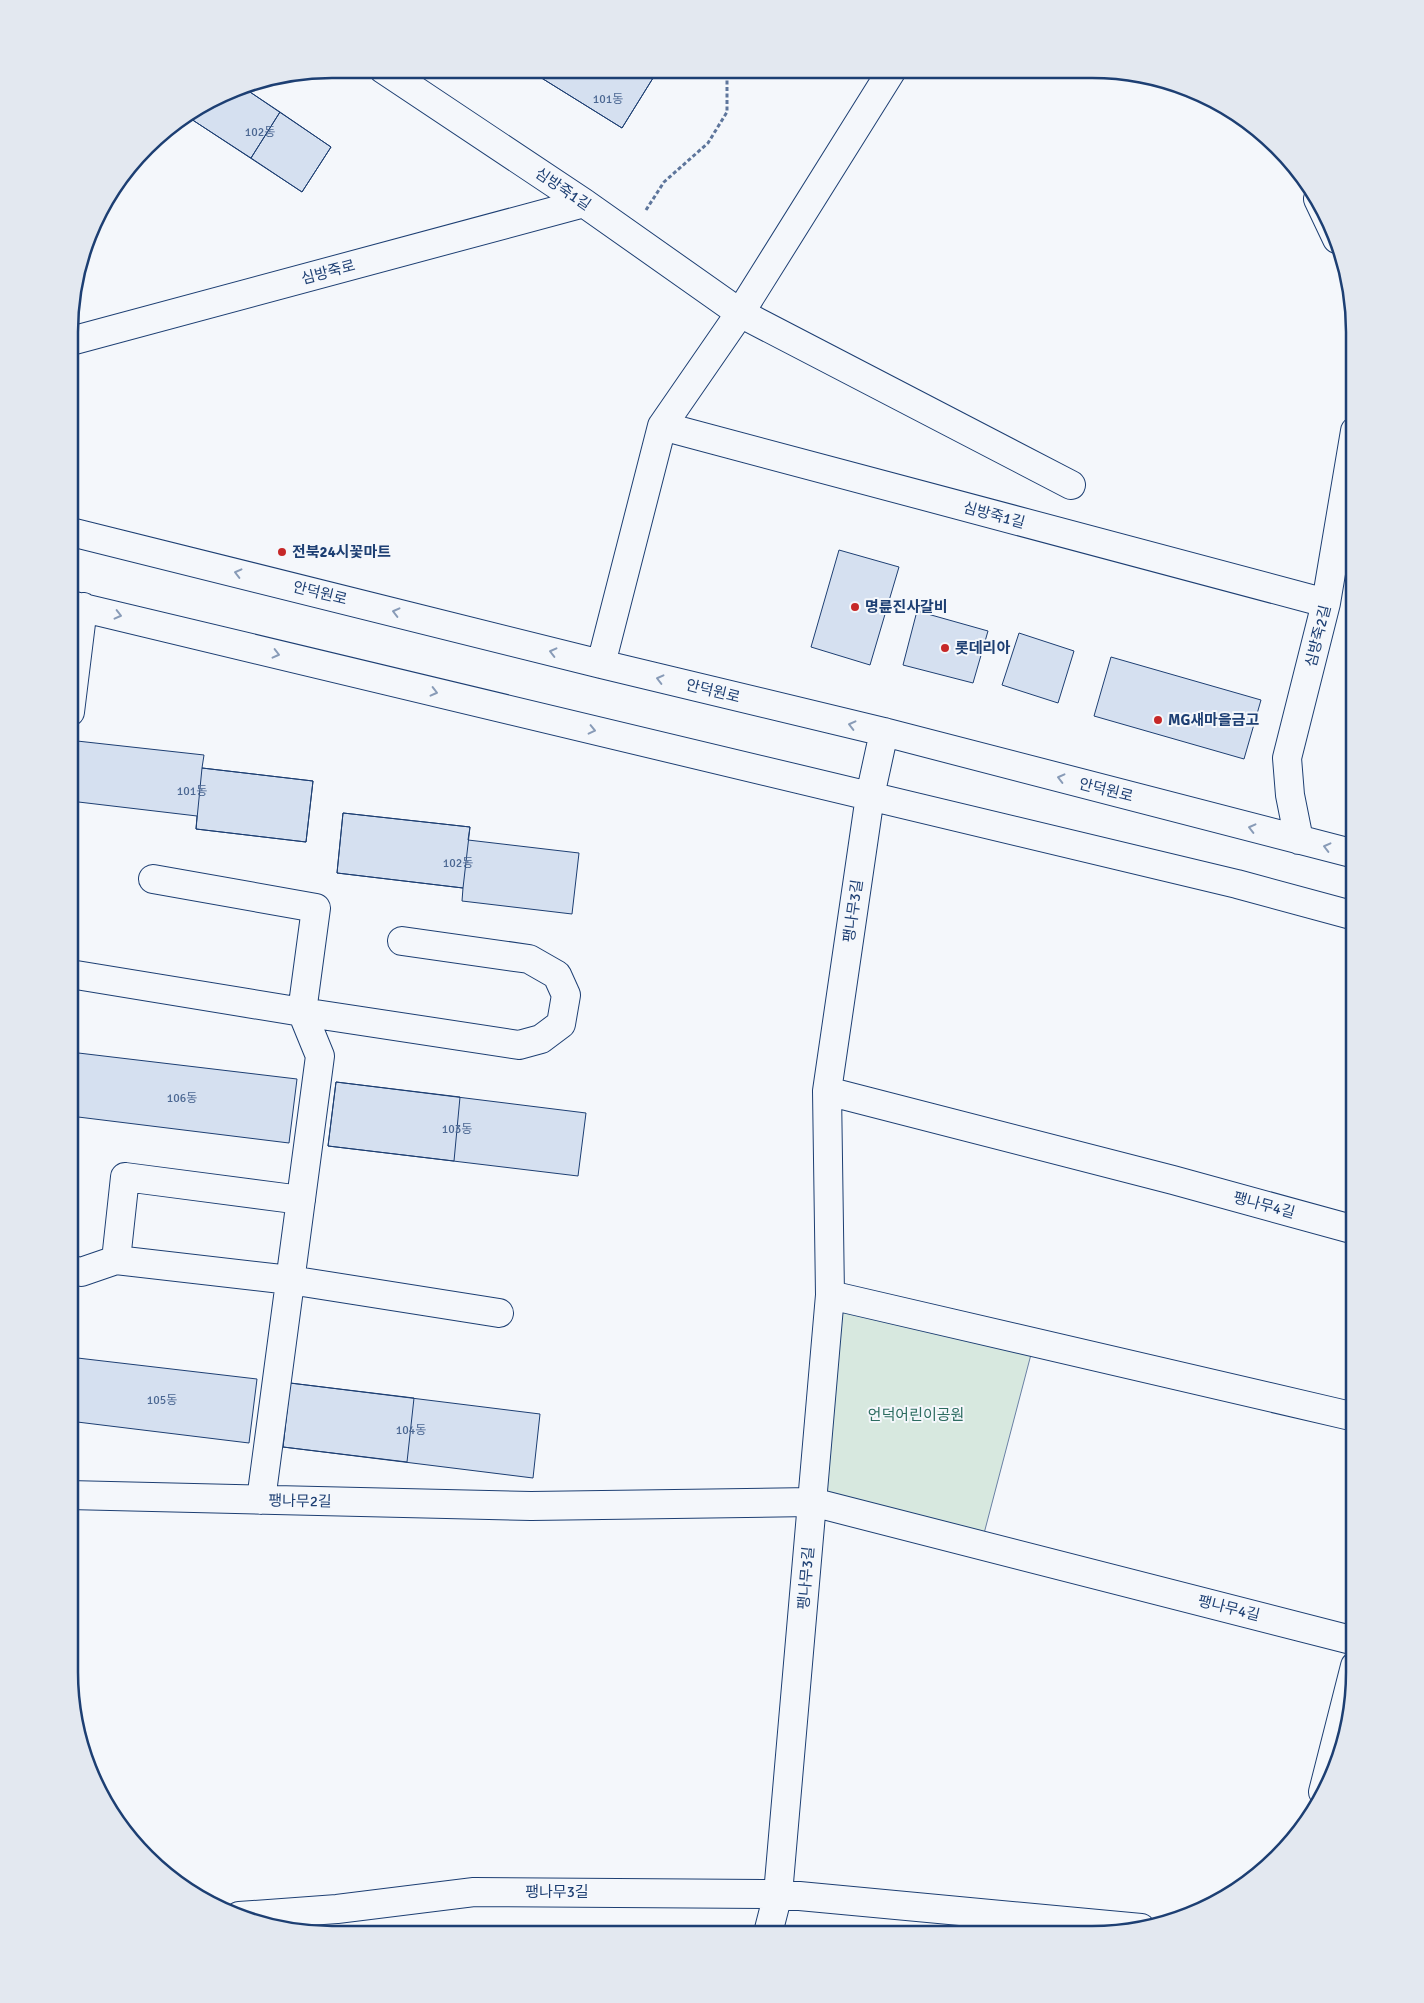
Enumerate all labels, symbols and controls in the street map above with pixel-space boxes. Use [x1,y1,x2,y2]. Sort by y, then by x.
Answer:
house number: 101동 [593,92,623,107]
house number: 102동 [245,125,275,140]
street label: 심방죽1길 [532,164,594,214]
street label: 심방죽로 [299,256,357,288]
street label: 심방죽1길 [961,498,1027,532]
place label: 전북24시꽃마트 [292,543,391,561]
marker: 전북24시꽃마트 [276,546,288,558]
one-way arrow [234,568,243,579]
street label: 안덕원로 [291,578,349,608]
place label: 명륜진사갈비 [865,598,948,616]
marker: 명륜진사갈비 [849,601,861,613]
street label: 심방죽2길 [1302,603,1334,669]
one-way arrow [392,608,400,618]
one-way arrow [114,610,122,620]
place label: 롯데리아 [955,639,1010,657]
marker: 롯데리아 [939,642,951,654]
one-way arrow [549,647,558,658]
one-way arrow [272,648,281,659]
one-way arrow [657,674,665,684]
street label: 안덕원로 [684,676,742,706]
one-way arrow [429,686,438,697]
place label: MG새마을금고 [1168,711,1260,729]
marker: MG새마을금고 [1152,714,1164,726]
one-way arrow [848,720,857,731]
one-way arrow [587,724,596,735]
one-way arrow [1056,773,1065,784]
street label: 안덕원로 [1077,775,1135,805]
house number: 101동 [177,784,207,799]
one-way arrow [1248,823,1256,833]
one-way arrow [1323,842,1331,853]
house number: 102동 [443,856,473,871]
street label: 팽나무3길 [840,878,866,944]
house number: 106동 [167,1091,197,1106]
house number: 103동 [442,1122,472,1137]
street label: 팽나무4길 [1231,1188,1297,1222]
house number: 105동 [147,1393,177,1408]
park label: 언덕어린이공원 [868,1406,964,1424]
house number: 104동 [396,1423,426,1438]
street label: 팽나무2길 [268,1491,332,1511]
street label: 팽나무3길 [794,1546,818,1610]
street label: 팽나무4길 [1196,1592,1262,1624]
street label: 팽나무3길 [525,1883,589,1901]

